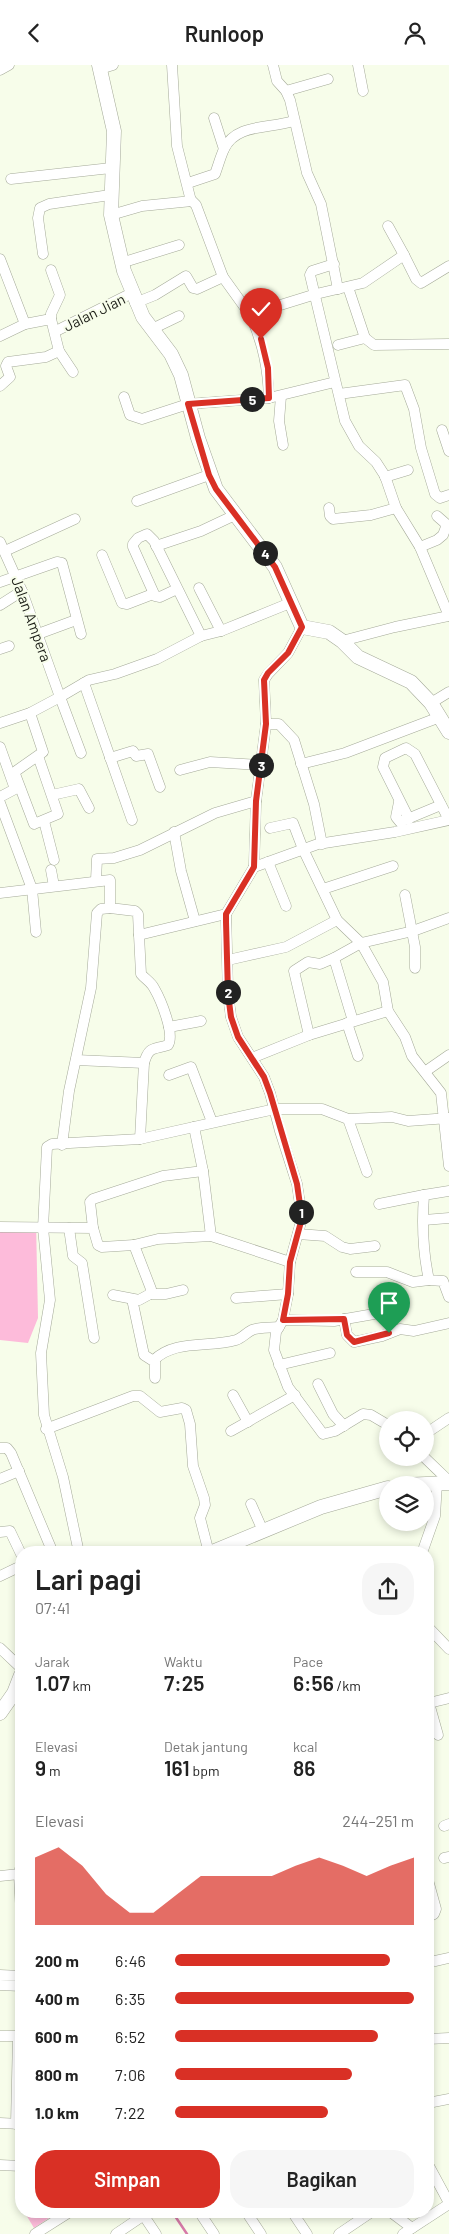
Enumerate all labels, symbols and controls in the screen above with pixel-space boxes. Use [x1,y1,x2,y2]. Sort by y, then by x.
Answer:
icon: back [20,19,48,47]
icon: person [401,19,429,47]
text: Runloop [185,20,264,46]
pin [240,288,282,339]
street label: Jalan Jian [60,289,128,335]
icon: check [247,295,275,323]
pin: 5 [240,387,264,411]
text: 5 [249,391,256,408]
pin: 4 [252,541,278,565]
text: 4 [261,545,270,562]
street label: Jalan Ampera [8,574,56,664]
pin: 3 [248,753,274,777]
text: 3 [258,757,265,774]
pin: 2 [216,979,240,1005]
text: 2 [225,984,232,1001]
pin: 1 [288,1199,314,1225]
text: 1 [299,1204,304,1221]
pin [368,1282,410,1333]
icon: arrive [375,1289,403,1317]
map controls [379,1411,434,1531]
button: locate [379,1411,434,1466]
button: layers [379,1476,434,1531]
text: Lari pagi [35,1562,142,1596]
button: share [362,1563,414,1615]
text: 07:41 [35,1598,70,1617]
text: Jarak [35,1653,69,1670]
text: Waktu [164,1653,202,1670]
text: Pace [293,1653,323,1670]
text: 1.07 [35,1670,70,1695]
text: 7:25 [164,1670,204,1695]
text: 6:56 [293,1670,334,1695]
text: km [70,1677,91,1694]
text: /km [334,1677,361,1694]
text: Elevasi [35,1738,78,1755]
text: Detak jantung [164,1738,248,1755]
text: kcal [293,1738,317,1755]
text: 9 [35,1755,46,1780]
text: 161 [164,1755,190,1780]
text: 86 [293,1755,315,1780]
text: m [46,1762,60,1779]
text: bpm [190,1762,219,1779]
text: Elevasi [35,1811,84,1830]
text: 244–251 m [342,1811,414,1830]
text: 200 m [35,1951,79,1970]
text: 6:46 [115,1951,146,1970]
text: 400 m [35,1989,79,2008]
text: 6:35 [115,1989,145,2008]
text: 600 m [35,2027,78,2046]
text: 6:52 [115,2027,145,2046]
text: 800 m [35,2065,78,2084]
text: 7:06 [115,2065,145,2084]
text: 1.0 km [35,2103,79,2122]
text: 7:22 [115,2103,145,2122]
button: Simpan [35,2150,220,2208]
button: Bagikan [230,2150,414,2208]

